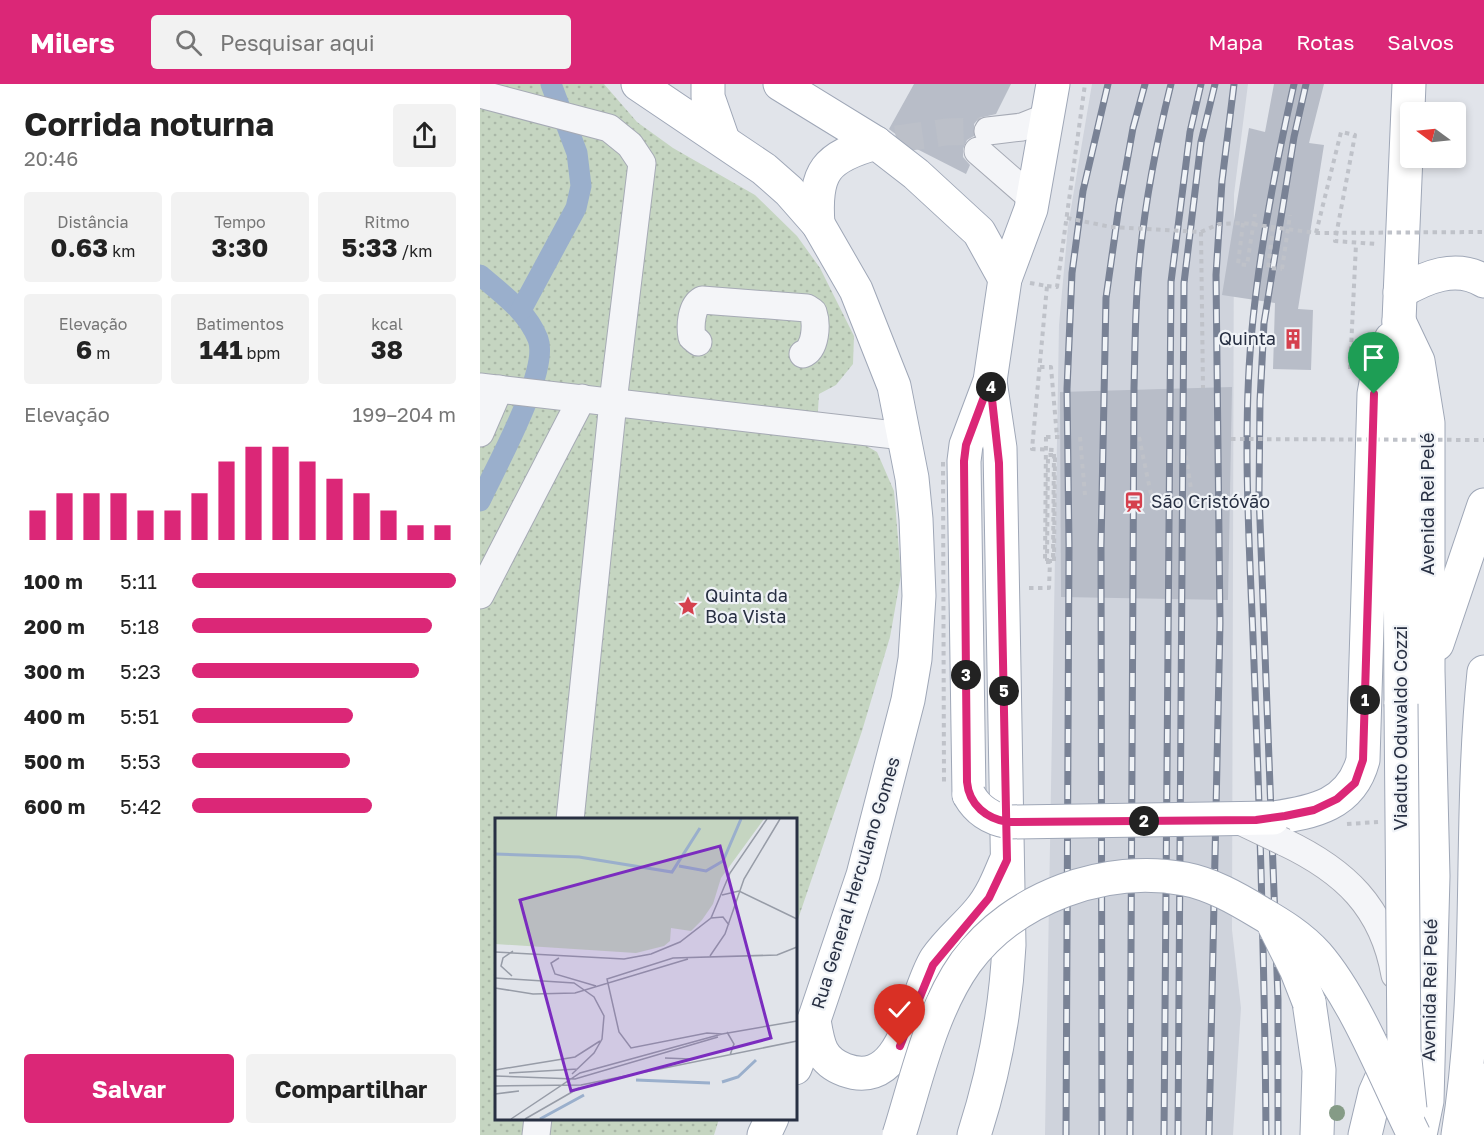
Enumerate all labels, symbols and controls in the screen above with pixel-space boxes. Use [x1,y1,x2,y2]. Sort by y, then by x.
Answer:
search box [151,15,571,69]
text: Milers [30,26,115,59]
icon: search [172,26,205,59]
text: Pesquisar aqui [220,29,375,56]
text: Mapa [1209,29,1263,55]
text: Rotas [1296,29,1354,55]
text: Salvos [1387,29,1454,55]
north arrow [1400,102,1466,168]
map controls [1400,102,1466,168]
text: Corrida noturna [24,104,274,143]
button: share [393,104,456,167]
text: 20:46 [24,146,78,170]
text: Distância [57,212,129,232]
text: Tempo [214,212,266,232]
text: Ritmo [364,212,410,232]
text: 0.63 [51,232,108,263]
text: 3:30 [212,232,268,263]
text: 5:33 [342,232,398,263]
text: km [108,241,135,261]
text: /km [398,241,432,261]
text: Elevação [59,314,127,334]
text: Batimentos [196,314,284,334]
text: kcal [371,314,403,334]
place label: Quinta [1219,327,1276,349]
building icon: Quinta [1281,327,1305,351]
pin [1348,332,1399,394]
text: 6 [76,334,92,365]
text: 141 [200,334,243,365]
text: 38 [371,334,403,365]
icon: arrive [1357,341,1390,374]
text: m [92,343,110,363]
text: bpm [243,343,280,363]
pin: 4 [976,372,1006,402]
text: 4 [986,377,996,397]
text: Elevação [24,402,110,426]
text: 199–204 m [353,402,456,426]
street label: Avenida Rei Pelé [1416,433,1438,575]
station icon: São Cristóvão [1122,490,1146,514]
place label: São Cristóvão [1151,490,1270,512]
text: 100 m [24,569,83,593]
text: 5:11 [120,569,157,593]
place label: Quinta da Boa Vista [705,584,788,627]
place icon: Quinta da Boa Vista [676,594,700,618]
text: 200 m [24,614,85,638]
text: 5:18 [120,614,160,638]
street label: Viaduto Oduvaldo Cozzi [1389,626,1411,830]
text: 300 m [24,659,85,683]
text: 5:23 [120,659,161,683]
pin: 3 [951,660,981,690]
text: 3 [961,665,971,685]
pin: 5 [989,676,1019,706]
text: 5 [999,681,1009,701]
pin: 1 [1350,685,1380,715]
text: 1 [1361,690,1369,710]
text: 400 m [24,704,85,728]
text: 5:51 [120,704,159,728]
text: 500 m [24,749,85,773]
text: 5:53 [120,749,161,773]
street label: Rua General Herculano Gomes [806,754,904,1012]
text: 600 m [24,794,85,818]
text: 5:42 [120,794,161,818]
pin: 2 [1129,806,1159,836]
text: 2 [1139,811,1149,831]
inset map [495,818,796,1120]
street label: Avenida Rei Pelé [1417,918,1441,1061]
pin [874,984,925,1046]
icon: check [883,993,916,1026]
button: Salvar [24,1054,234,1123]
button: Compartilhar [246,1054,456,1123]

